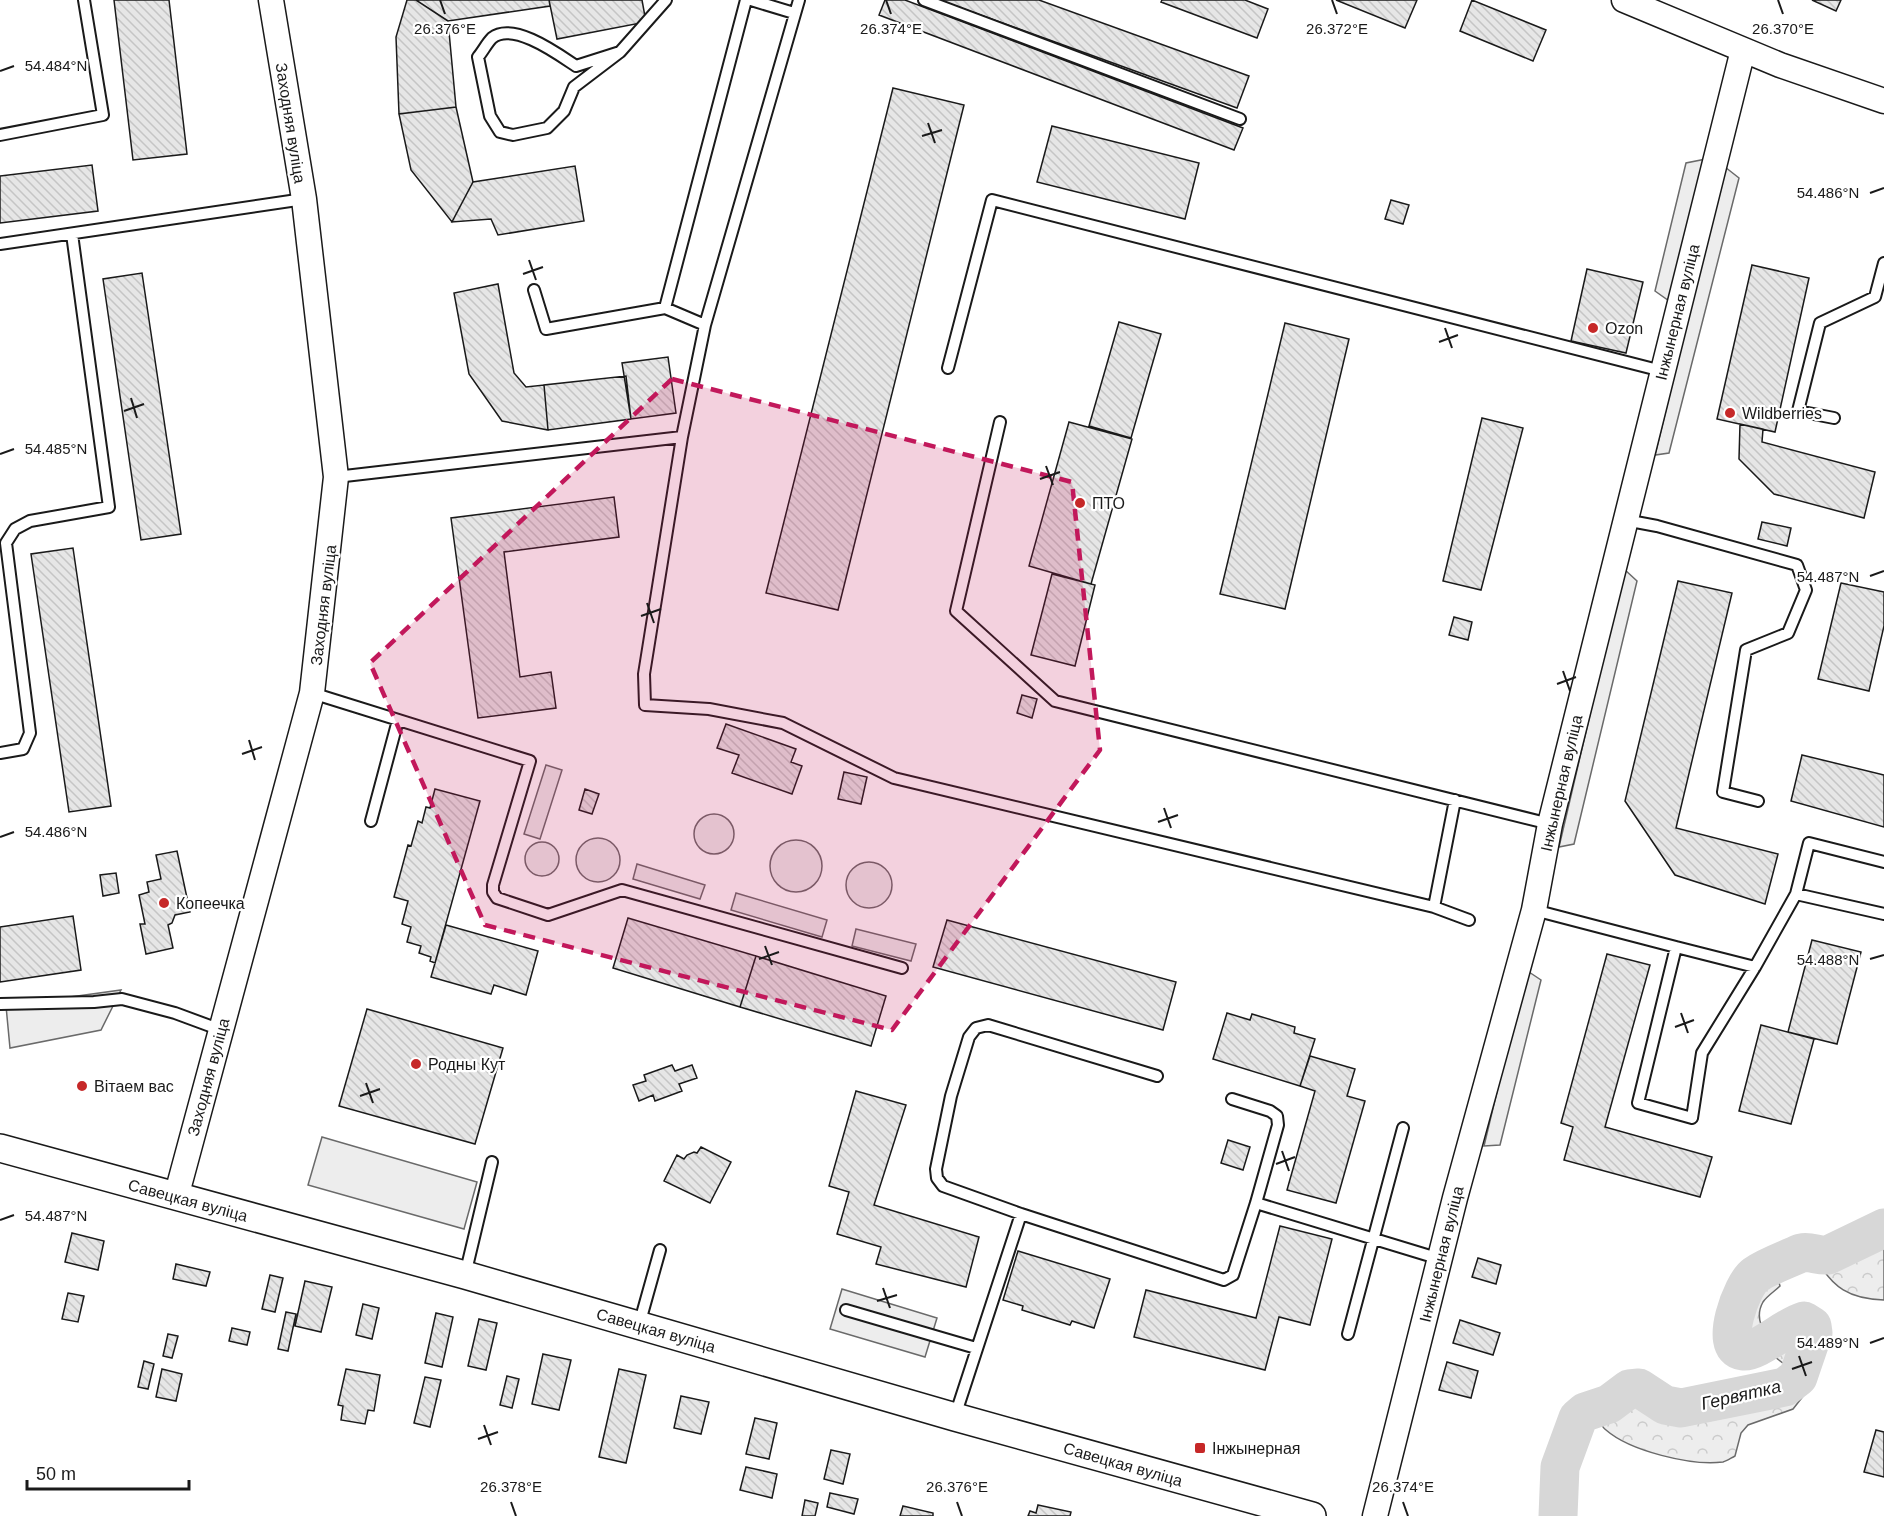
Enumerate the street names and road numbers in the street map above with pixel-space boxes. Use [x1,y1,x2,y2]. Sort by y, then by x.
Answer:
street label: Заходняя вуліца [273,62,308,185]
street label: Інжынерная вуліца [1652,242,1703,382]
street label: Заходняя вуліца [308,544,339,666]
street label: Інжынерная вуліца [1537,713,1586,853]
street label: Заходняя вуліца [185,1016,232,1138]
street label: Савецкая вуліца [126,1176,250,1225]
street label: Інжынерная вуліца [1416,1184,1467,1324]
street label: Савецкая вуліца [594,1305,717,1356]
street label: Савецкая вуліца [1061,1439,1184,1490]

